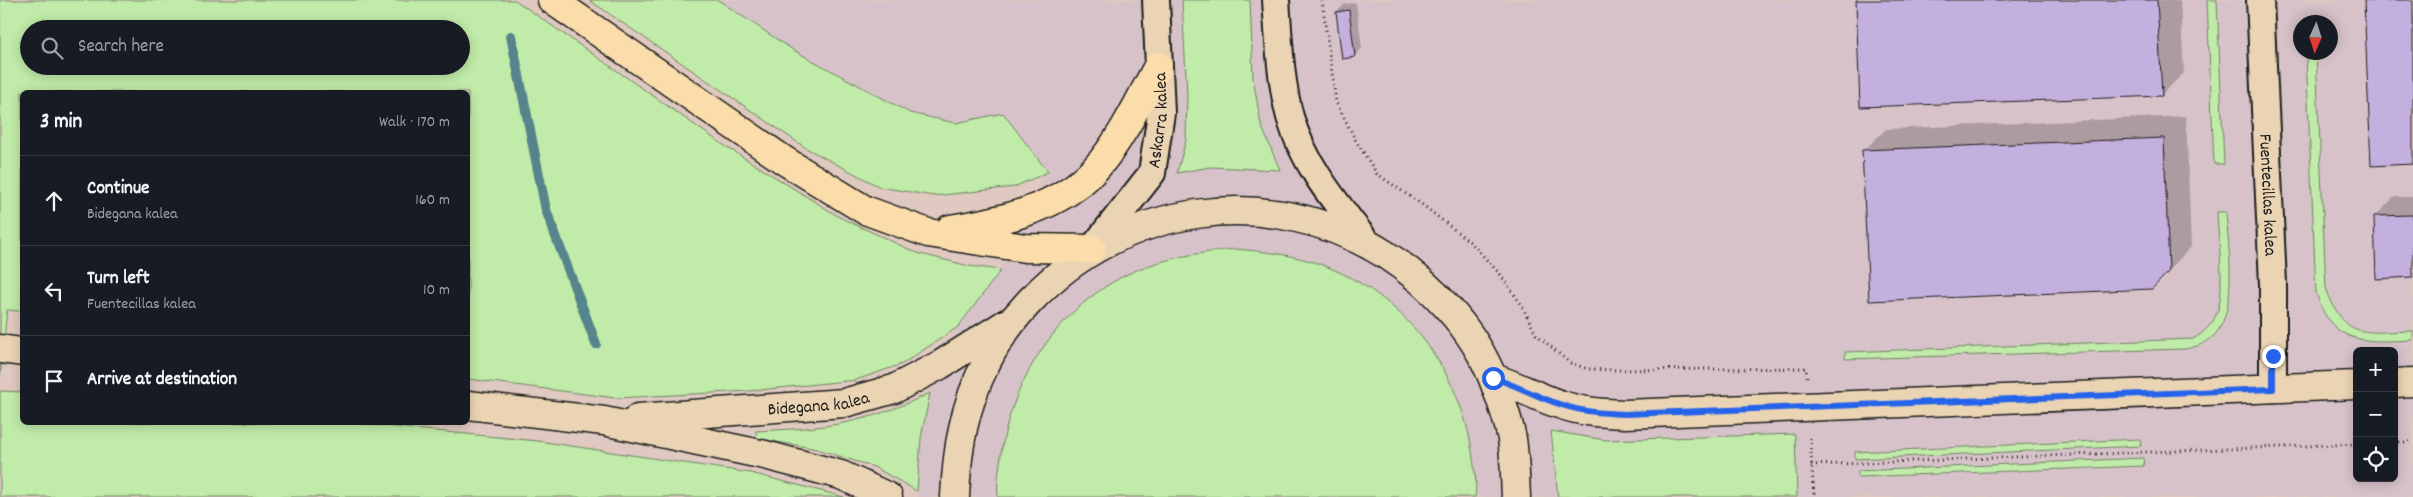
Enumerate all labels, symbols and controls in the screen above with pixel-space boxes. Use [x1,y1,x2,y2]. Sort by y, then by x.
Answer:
north arrow [2293,15,2338,60]
search box [20,20,470,75]
icon: search [38,34,66,62]
text: Search here [78,34,164,61]
street label: Askarra kalea [1143,71,1176,170]
text: 3 min [40,108,82,138]
text: Walk · 170 m [379,111,450,134]
street label: Fuentecillas kalea [2251,133,2282,257]
text: Continue [87,176,149,203]
icon: ahead [40,187,68,215]
text: 160 m [415,189,450,212]
text: Bidegana kalea [87,203,178,226]
text: Turn left [87,266,150,293]
icon: left [40,277,68,305]
text: 10 m [423,279,450,302]
text: Fuentecillas kalea [87,293,196,316]
route end [2262,345,2285,368]
map controls [2353,347,2398,482]
button: + [2353,347,2398,392]
icon: arrive [40,367,68,395]
text: Arrive at destination [87,367,237,394]
route start [1482,367,1505,390]
street label: Bidegana kalea [767,386,873,424]
button: − [2353,392,2398,437]
button: locate [2353,437,2398,482]

